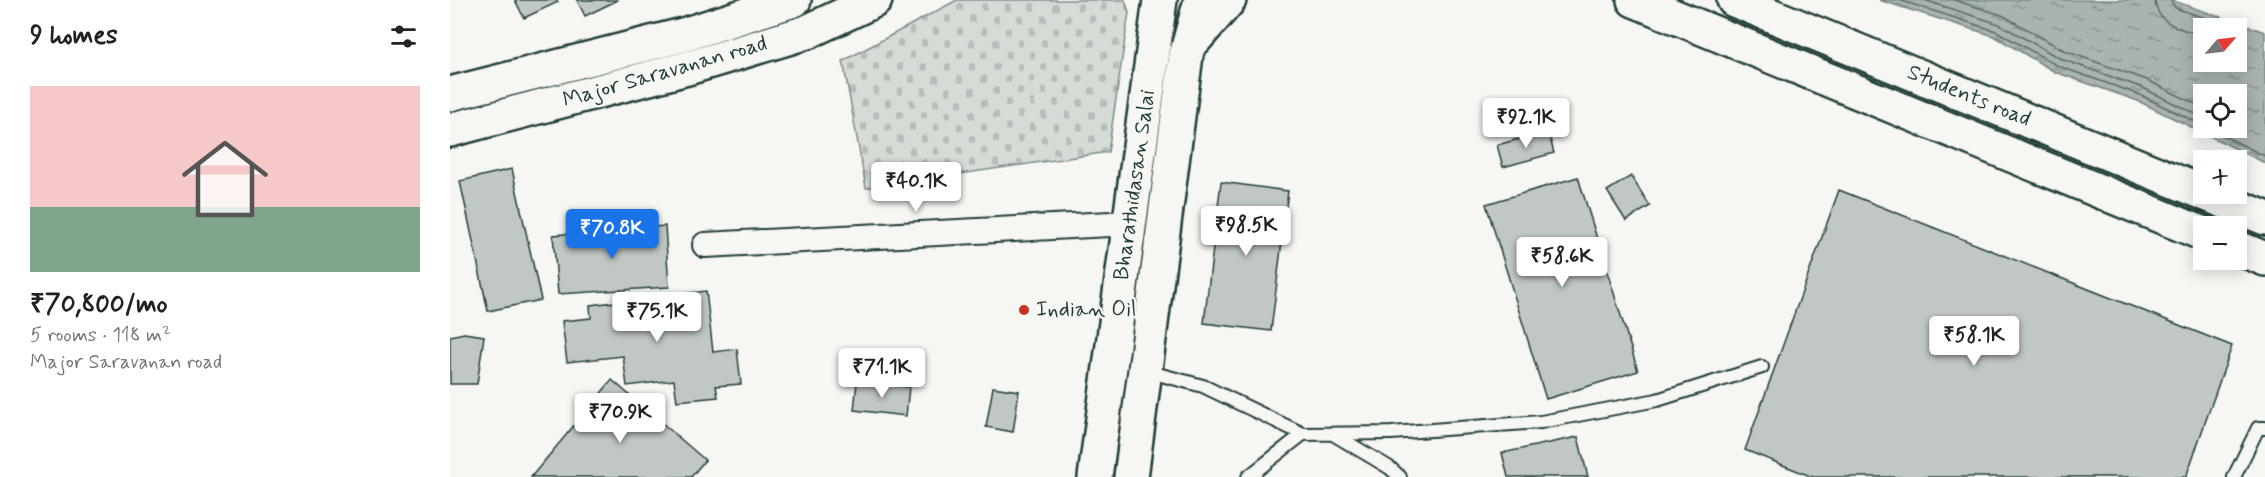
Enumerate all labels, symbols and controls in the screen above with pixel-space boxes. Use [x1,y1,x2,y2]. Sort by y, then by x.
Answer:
north arrow [2193,18,2247,72]
map controls [2193,18,2247,270]
text: 9 homes [30,19,118,53]
icon: filters [387,20,420,53]
street label: Major Saravanan road [560,29,771,116]
street label: Students road [1903,59,2035,133]
button: locate [2193,84,2247,138]
street label: Bharathidasan Salai [1108,88,1162,282]
pin: ₹92.1K [1477,98,1575,149]
text: ₹92.1K [1496,104,1556,131]
icon: home [171,125,279,233]
button: + [2193,150,2247,204]
pin: ₹40.1K [867,162,965,213]
text: ₹40.1K [885,168,947,195]
pin: ₹98.5K [1197,206,1295,257]
pin: ₹70.8K [563,209,661,260]
text: ₹98.5K [1215,212,1277,239]
text: ₹70.8K [580,215,644,242]
button: − [2193,216,2247,270]
pin: ₹58.6K [1513,237,1611,288]
text: ₹58.6K [1531,243,1593,270]
text: ₹70,800/mo [30,288,168,322]
pin: ₹75.1K [608,292,706,343]
place label: Indian Oil [1036,296,1137,324]
text: ₹75.1K [626,298,688,325]
marker: Indian Oil [1017,303,1031,317]
pin: ₹58.1K [1925,316,2023,367]
text: 5 rooms · 118 m² [30,322,171,349]
text: ₹58.1K [1943,322,2005,349]
pin: ₹71.1K [833,348,931,399]
text: Major Saravanan road [30,349,222,376]
text: ₹71.1K [852,354,912,381]
pin: ₹70.9K [571,393,669,444]
text: ₹70.9K [588,399,652,426]

